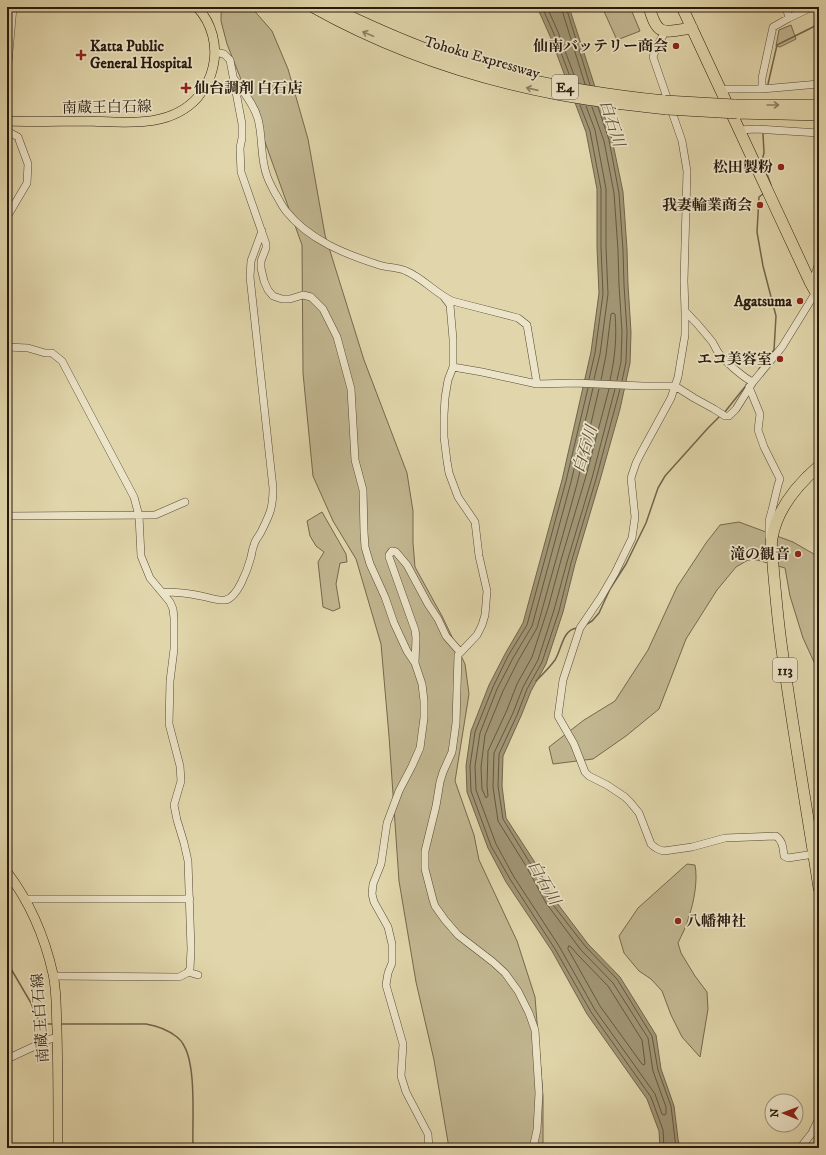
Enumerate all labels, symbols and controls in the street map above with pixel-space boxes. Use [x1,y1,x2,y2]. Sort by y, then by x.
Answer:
one-way arrow [362,30,374,38]
street label: Tohoku Expressway [422,32,543,83]
place label: Katta Public General Hospital [90,37,193,73]
place label: 仙南バッテリー商会 [533,37,668,56]
marker: 仙南バッテリー商会 [671,41,681,51]
marker: Katta Public General Hospital [75,49,87,61]
road number: E4 [552,75,578,99]
place label: 仙台調剤 白石店 [194,79,302,98]
marker: 仙台調剤 白石店 [181,83,191,93]
one-way arrow [526,84,539,92]
street label: 南蔵王白石線 [62,97,152,118]
water label: 白石川 [595,97,630,151]
one-way arrow [766,101,779,109]
place label: 松田製粉 [713,158,773,177]
marker: 松田製粉 [776,162,786,172]
place label: 我妻輪業商会 [662,196,752,215]
marker: 我妻輪業商会 [755,200,765,210]
place label: Agatsuma [733,292,793,311]
marker: Agatsuma [795,296,805,306]
place label: エコ美容室 [697,350,772,369]
marker: エコ美容室 [775,354,785,364]
water label: 白石川 [568,422,602,475]
place label: 滝の観音 [730,545,790,564]
marker: 滝の観音 [793,549,803,559]
road number: 113 [773,658,797,682]
water label: 白石川 [524,857,565,910]
place label: 八幡神社 [686,912,746,931]
marker: 八幡神社 [673,916,683,926]
street label: 南蔵王白石線 [28,972,53,1064]
north arrow [764,1093,804,1133]
text: N [768,1108,782,1117]

